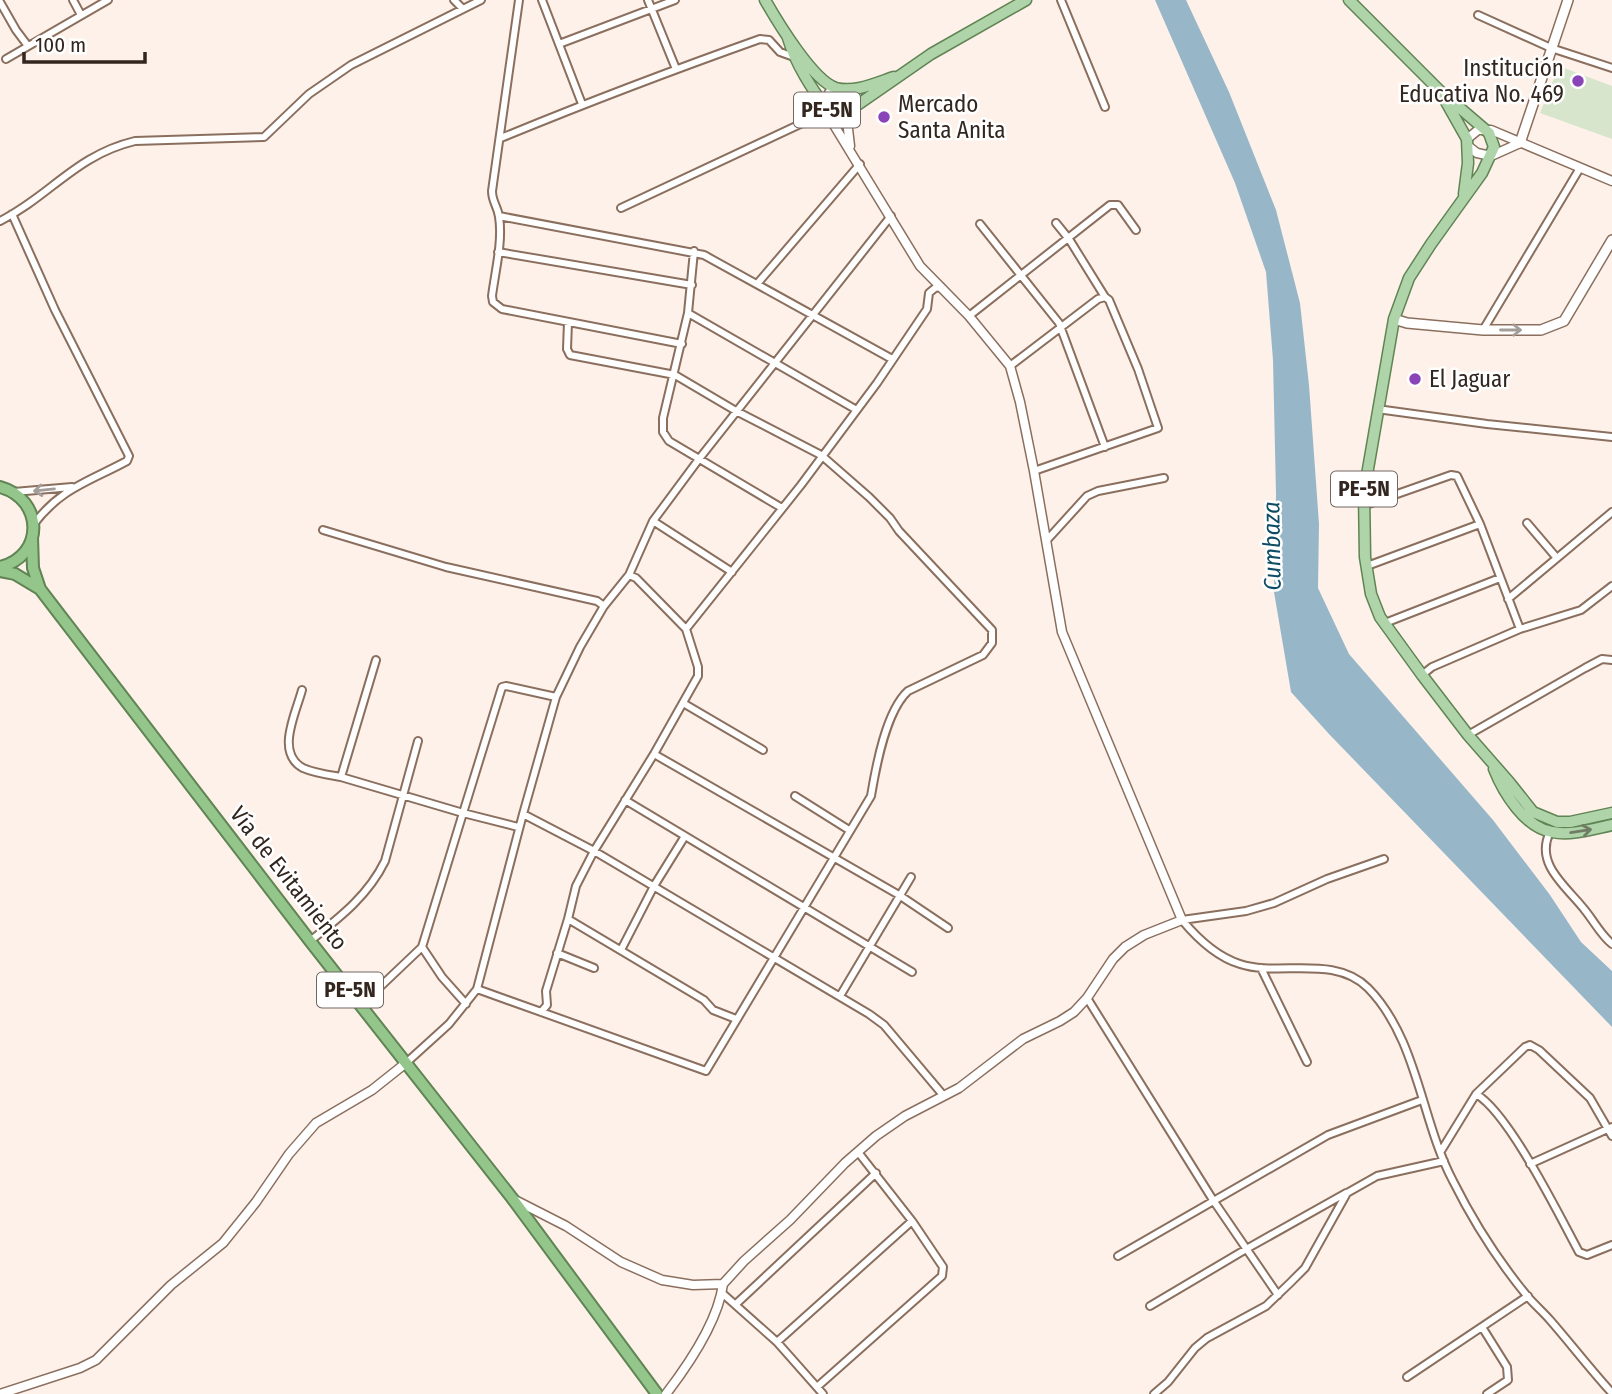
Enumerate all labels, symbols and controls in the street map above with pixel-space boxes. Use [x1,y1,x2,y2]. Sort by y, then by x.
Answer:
scale bar [24,21,145,65]
text: 100 m [35,32,86,58]
place label: Institución Educativa No. 469 [1399,54,1564,108]
marker: Institución Educativa No. 469 [1570,73,1586,89]
place label: Mercado Santa Anita [898,90,1005,144]
road number: PE-5N [794,92,860,128]
marker: Mercado Santa Anita [876,109,892,125]
one-way arrow [1499,323,1522,337]
place label: El Jaguar [1429,365,1510,393]
marker: El Jaguar [1407,371,1423,387]
road number: PE-5N [1331,472,1397,506]
one-way arrow [33,484,56,497]
water label: Cumbaza [1257,501,1287,591]
street label: Vía de Evitamiento [224,801,354,955]
one-way arrow [1569,824,1592,837]
road number: PE-5N [317,972,383,1007]

